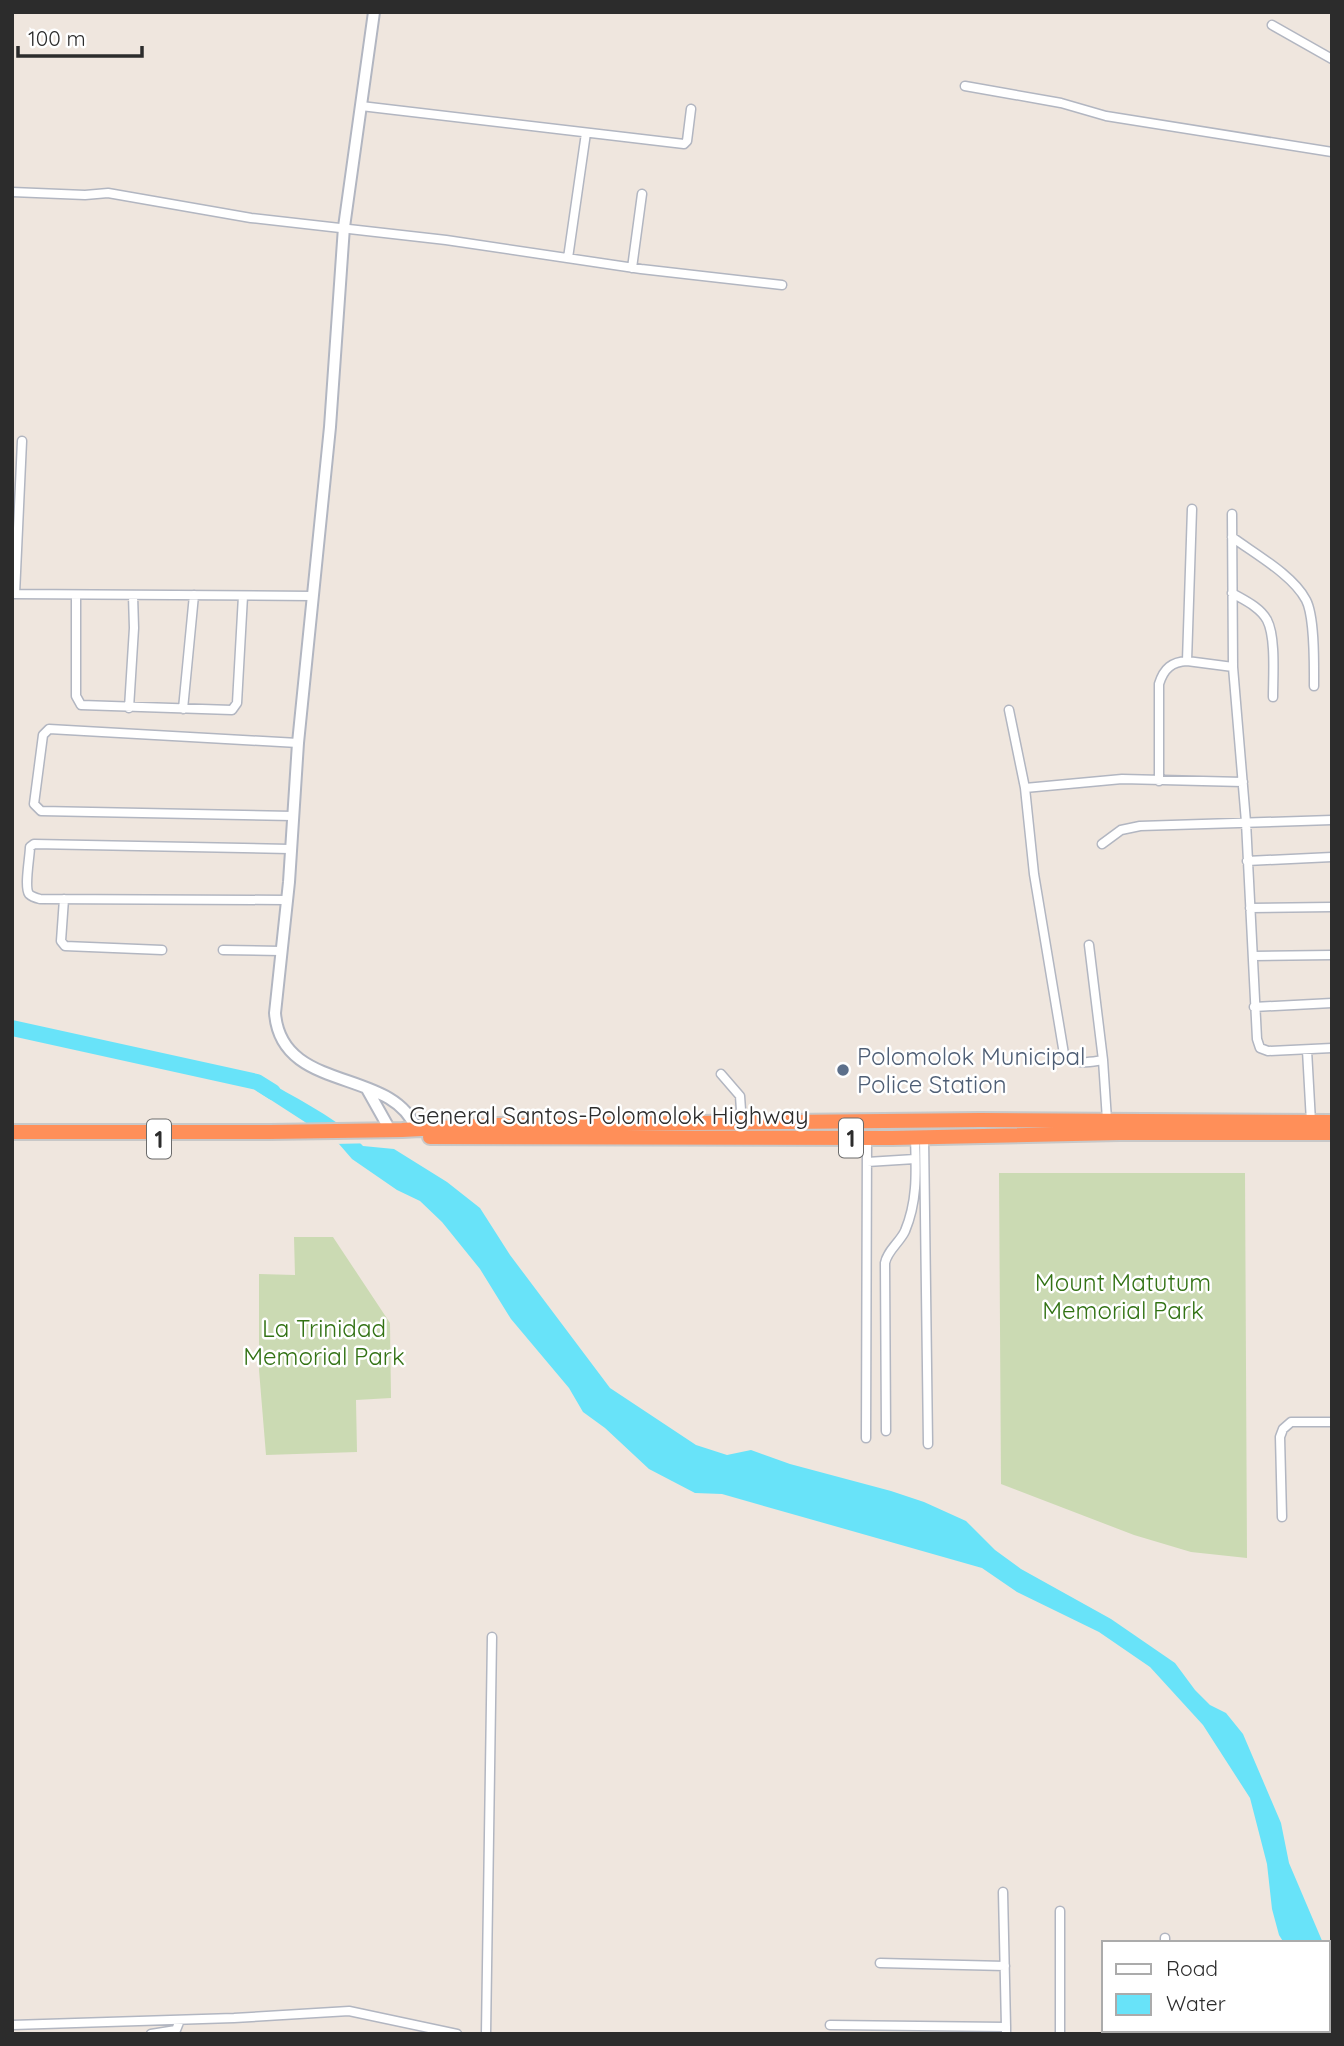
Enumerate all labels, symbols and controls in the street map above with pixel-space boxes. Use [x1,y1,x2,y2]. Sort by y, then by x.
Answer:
scale bar [18,14,142,58]
text: 100 m [28,25,86,51]
place label: Polomolok Municipal Police Station [857,1041,1086,1099]
marker: Polomolok Municipal Police Station [835,1062,851,1078]
street label: General Santos-Polomolok Highway [409,1100,809,1130]
road number: 1 [839,1119,863,1158]
road number: 1 [147,1120,171,1158]
park label: Mount Matutum Memorial Park [1035,1267,1211,1325]
park label: La Trinidad Memorial Park [243,1313,405,1371]
legend [1102,1941,1330,2032]
text: Road [1166,1955,1218,1981]
text: Water [1166,1990,1226,2016]

